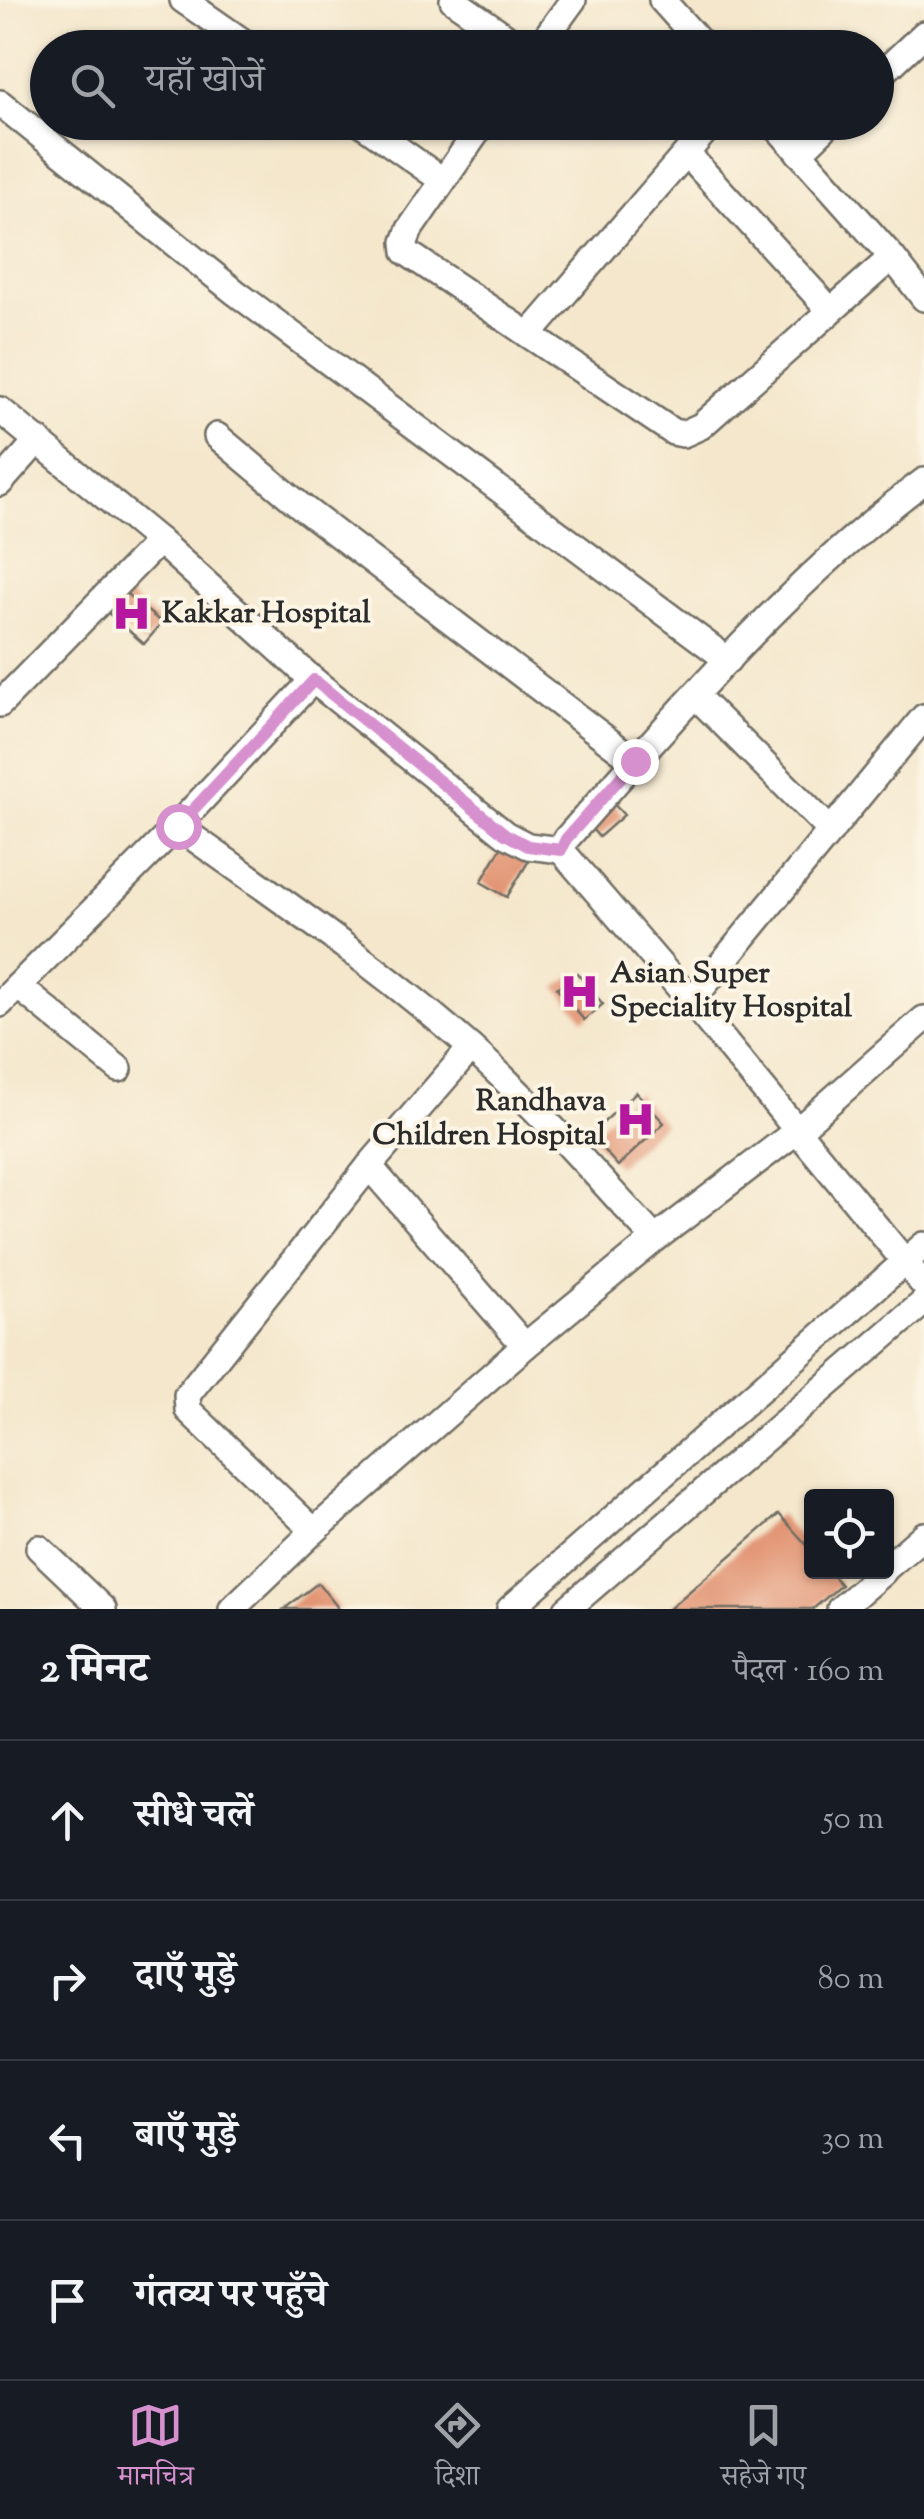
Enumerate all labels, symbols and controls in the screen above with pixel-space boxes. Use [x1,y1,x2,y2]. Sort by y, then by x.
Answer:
search box [30,30,894,140]
text: यहाँ खोजें [145,55,264,109]
icon: search [65,58,120,113]
hospital icon: Kakkar Hospital [111,593,153,635]
place label: Kakkar Hospital [162,593,371,636]
route end [613,739,659,785]
route start [156,804,202,850]
place label: Asian Super Speciality Hospital [610,953,853,1030]
hospital icon: Asian Super Speciality Hospital [559,970,601,1012]
place label: Randhava Children Hospital [372,1081,607,1158]
hospital icon: Randhava Children Hospital [615,1098,657,1140]
map controls [804,1489,894,1579]
button: locate [804,1489,894,1579]
text: 2 मिनट [40,1641,148,1701]
text: पैदल · 160 m [733,1649,884,1695]
text: सीधे चलें [135,1790,253,1844]
icon: ahead [40,1793,95,1848]
text: 50 m [823,1797,884,1843]
text: दाएँ मुड़ें [135,1950,236,2004]
icon: right [40,1953,95,2008]
text: 80 m [818,1957,884,2003]
text: बाएँ मुड़ें [135,2110,237,2164]
icon: left [40,2113,95,2168]
text: 30 m [821,2117,884,2163]
text: गंतव्य पर पहुँचे [135,2270,327,2324]
icon: arrive [40,2273,95,2328]
tab: मानचित्र [118,2398,194,2503]
tab: दिशा [430,2398,485,2503]
tab: सहेजे गए [720,2398,806,2503]

